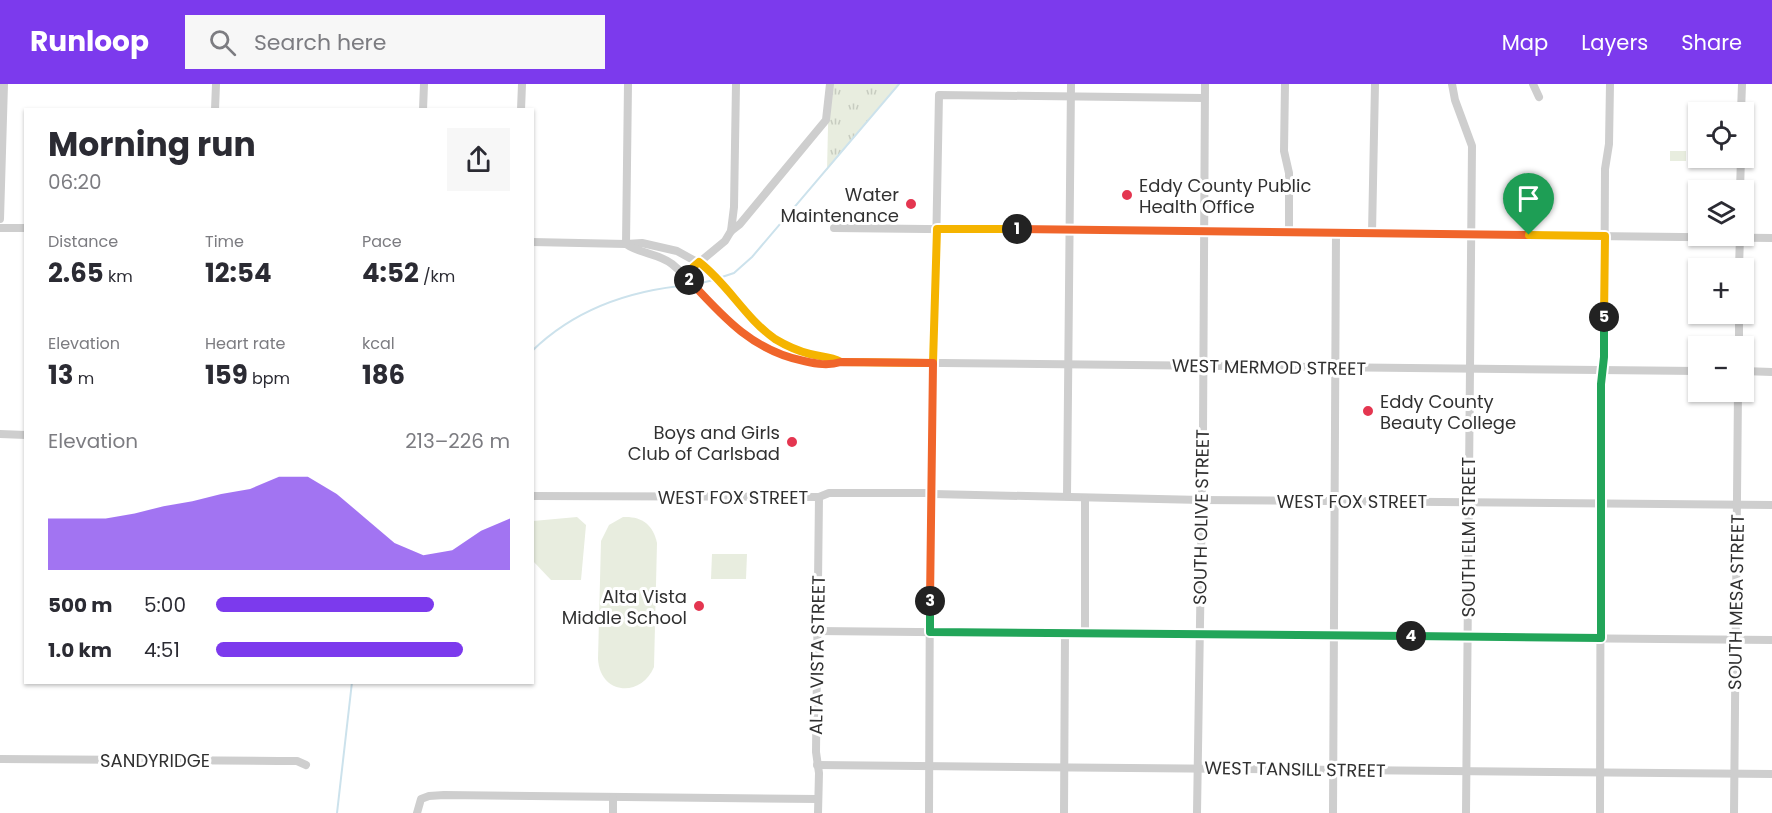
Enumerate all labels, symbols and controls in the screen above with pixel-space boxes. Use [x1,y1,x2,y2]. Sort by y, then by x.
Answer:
search box [185,15,605,69]
text: Runloop [30,22,149,61]
icon: search [206,26,239,59]
text: Search here [254,27,386,58]
text: Map [1502,28,1548,57]
text: Layers [1581,28,1648,57]
text: Share [1681,28,1742,57]
map controls [1688,102,1754,402]
button: locate [1688,102,1754,168]
text: Morning run [48,121,256,168]
button: share [447,128,510,191]
text: 06:20 [48,168,102,196]
place label: Eddy County Public Health Office [1139,173,1311,219]
pin [1503,173,1554,235]
button: layers [1688,180,1754,246]
place label: Water Maintenance [780,182,899,228]
icon: arrive [1512,182,1545,215]
marker: Eddy County Public Health Office [1120,188,1134,202]
marker: Water Maintenance [904,197,918,211]
pin: 1 [1002,214,1032,244]
text: 1 [1014,217,1020,240]
text: Distance [48,230,118,253]
text: Time [205,230,244,253]
text: Pace [362,230,402,253]
text: 2.65 [48,255,104,291]
text: 12:54 [205,255,272,291]
text: 4:52 [362,255,419,291]
button: + [1688,258,1754,324]
text: km [104,265,133,288]
text: /km [419,265,455,288]
pin: 2 [674,265,704,295]
text: 2 [684,268,694,291]
pin: 5 [1589,302,1619,332]
text: 5 [1599,305,1609,328]
text: Elevation [48,332,120,355]
text: Heart rate [205,332,285,355]
text: kcal [362,332,395,355]
button: − [1688,336,1754,402]
street label: WEST MERMOD STREET [1172,353,1367,381]
text: 13 [48,357,74,393]
text: 159 [205,357,248,393]
text: 186 [362,357,405,393]
text: m [74,367,94,390]
text: bpm [248,367,290,390]
place label: Eddy County Beauty College [1380,389,1516,435]
marker: Eddy County Beauty College [1361,404,1375,418]
place label: Boys and Girls Club of Carlsbad [628,420,780,466]
text: Elevation [48,427,138,455]
text: 213–226 m [405,427,510,455]
street label: SOUTH OLIVE STREET [1187,429,1215,605]
marker: Boys and Girls Club of Carlsbad [785,435,799,449]
street label: SOUTH ELM STREET [1456,456,1481,617]
street label: WEST FOX STREET [658,485,809,510]
street label: WEST FOX STREET [1277,489,1428,514]
street label: SOUTH MESA STREET [1722,514,1750,690]
street label: ALTA VISTA STREET [803,575,831,735]
place label: Alta Vista Middle School [562,584,687,630]
pin: 3 [915,586,945,616]
text: 3 [925,589,935,612]
text: 500 m [48,591,113,619]
text: 5:00 [144,591,186,619]
marker: Alta Vista Middle School [692,599,706,613]
pin: 4 [1396,621,1426,651]
text: 4 [1406,624,1416,647]
text: 1.0 km [48,636,112,664]
text: 4:51 [144,636,180,664]
street label: SANDYRIDGE [100,748,210,773]
street label: WEST TANSILL STREET [1204,755,1386,783]

